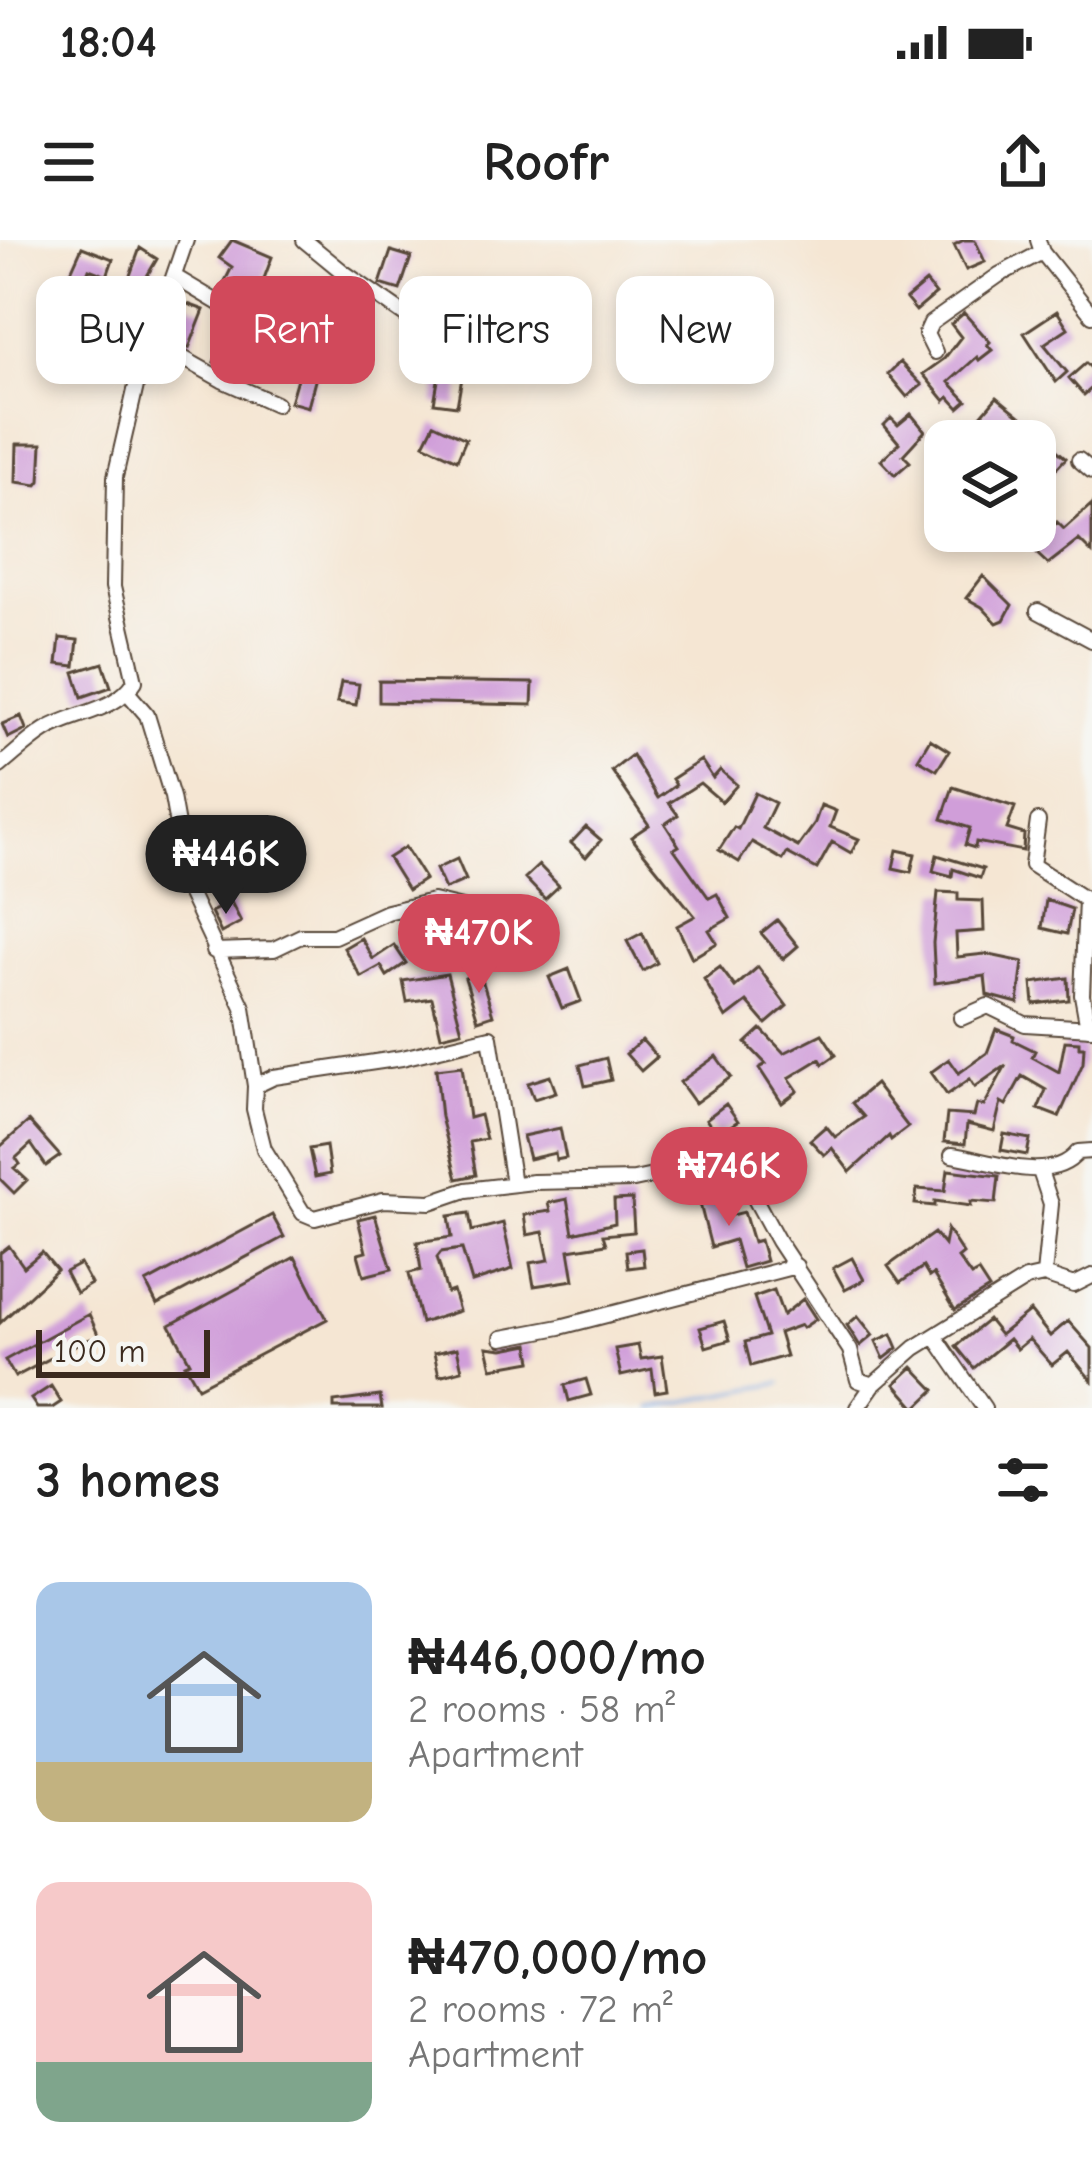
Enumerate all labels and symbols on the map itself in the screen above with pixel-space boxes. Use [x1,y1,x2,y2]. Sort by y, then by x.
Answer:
pin: ₦446K [142,815,310,917]
pin: ₦470K [395,894,563,996]
pin: ₦746K [645,1127,813,1229]
scale bar [36,1324,210,1377]

